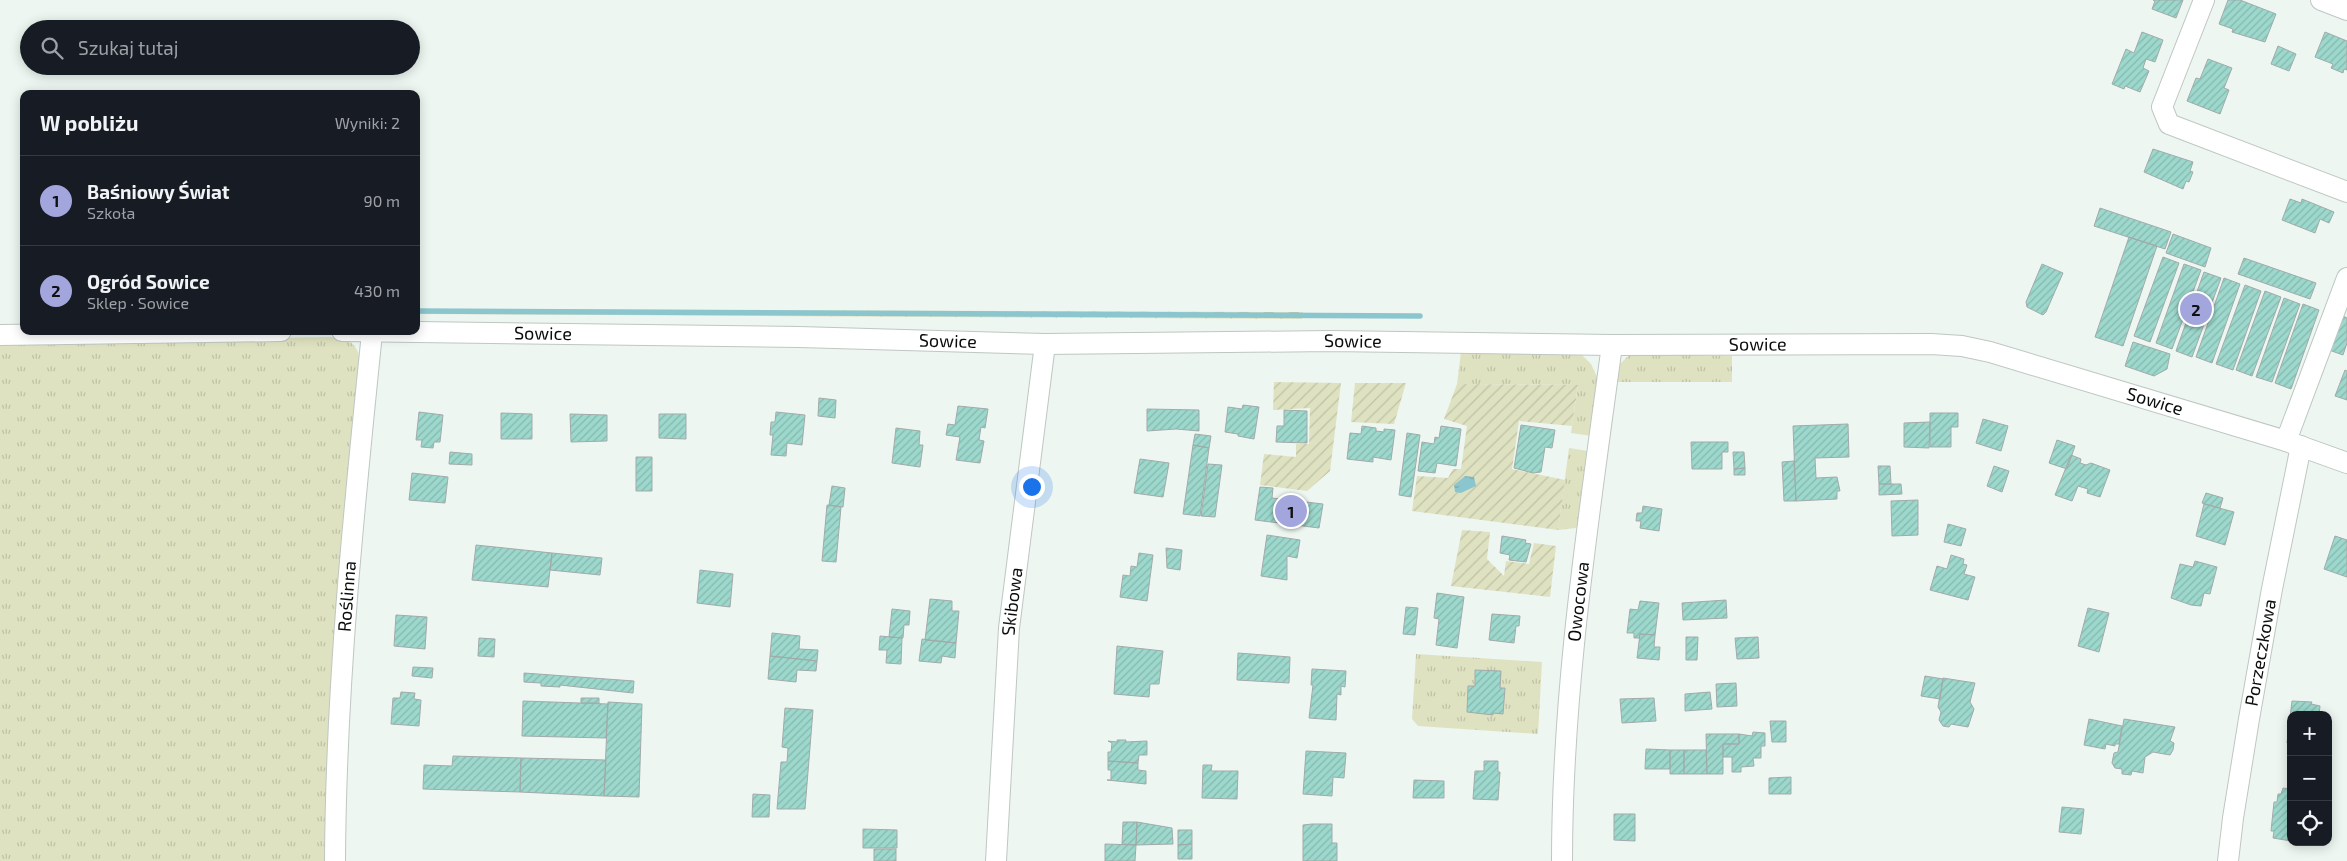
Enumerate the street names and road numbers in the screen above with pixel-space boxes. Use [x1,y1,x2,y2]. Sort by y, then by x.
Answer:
street label: Sowice [514,321,572,344]
street label: Sowice [919,328,977,352]
street label: Sowice [1324,329,1382,352]
street label: Sowice [1729,332,1787,355]
street label: Sowice [2124,382,2186,419]
street label: Roślinna [332,560,360,632]
street label: Owocowa [1562,560,1593,643]
street label: Skibowa [997,566,1027,636]
street label: Porzeczkowa [2239,597,2280,708]

